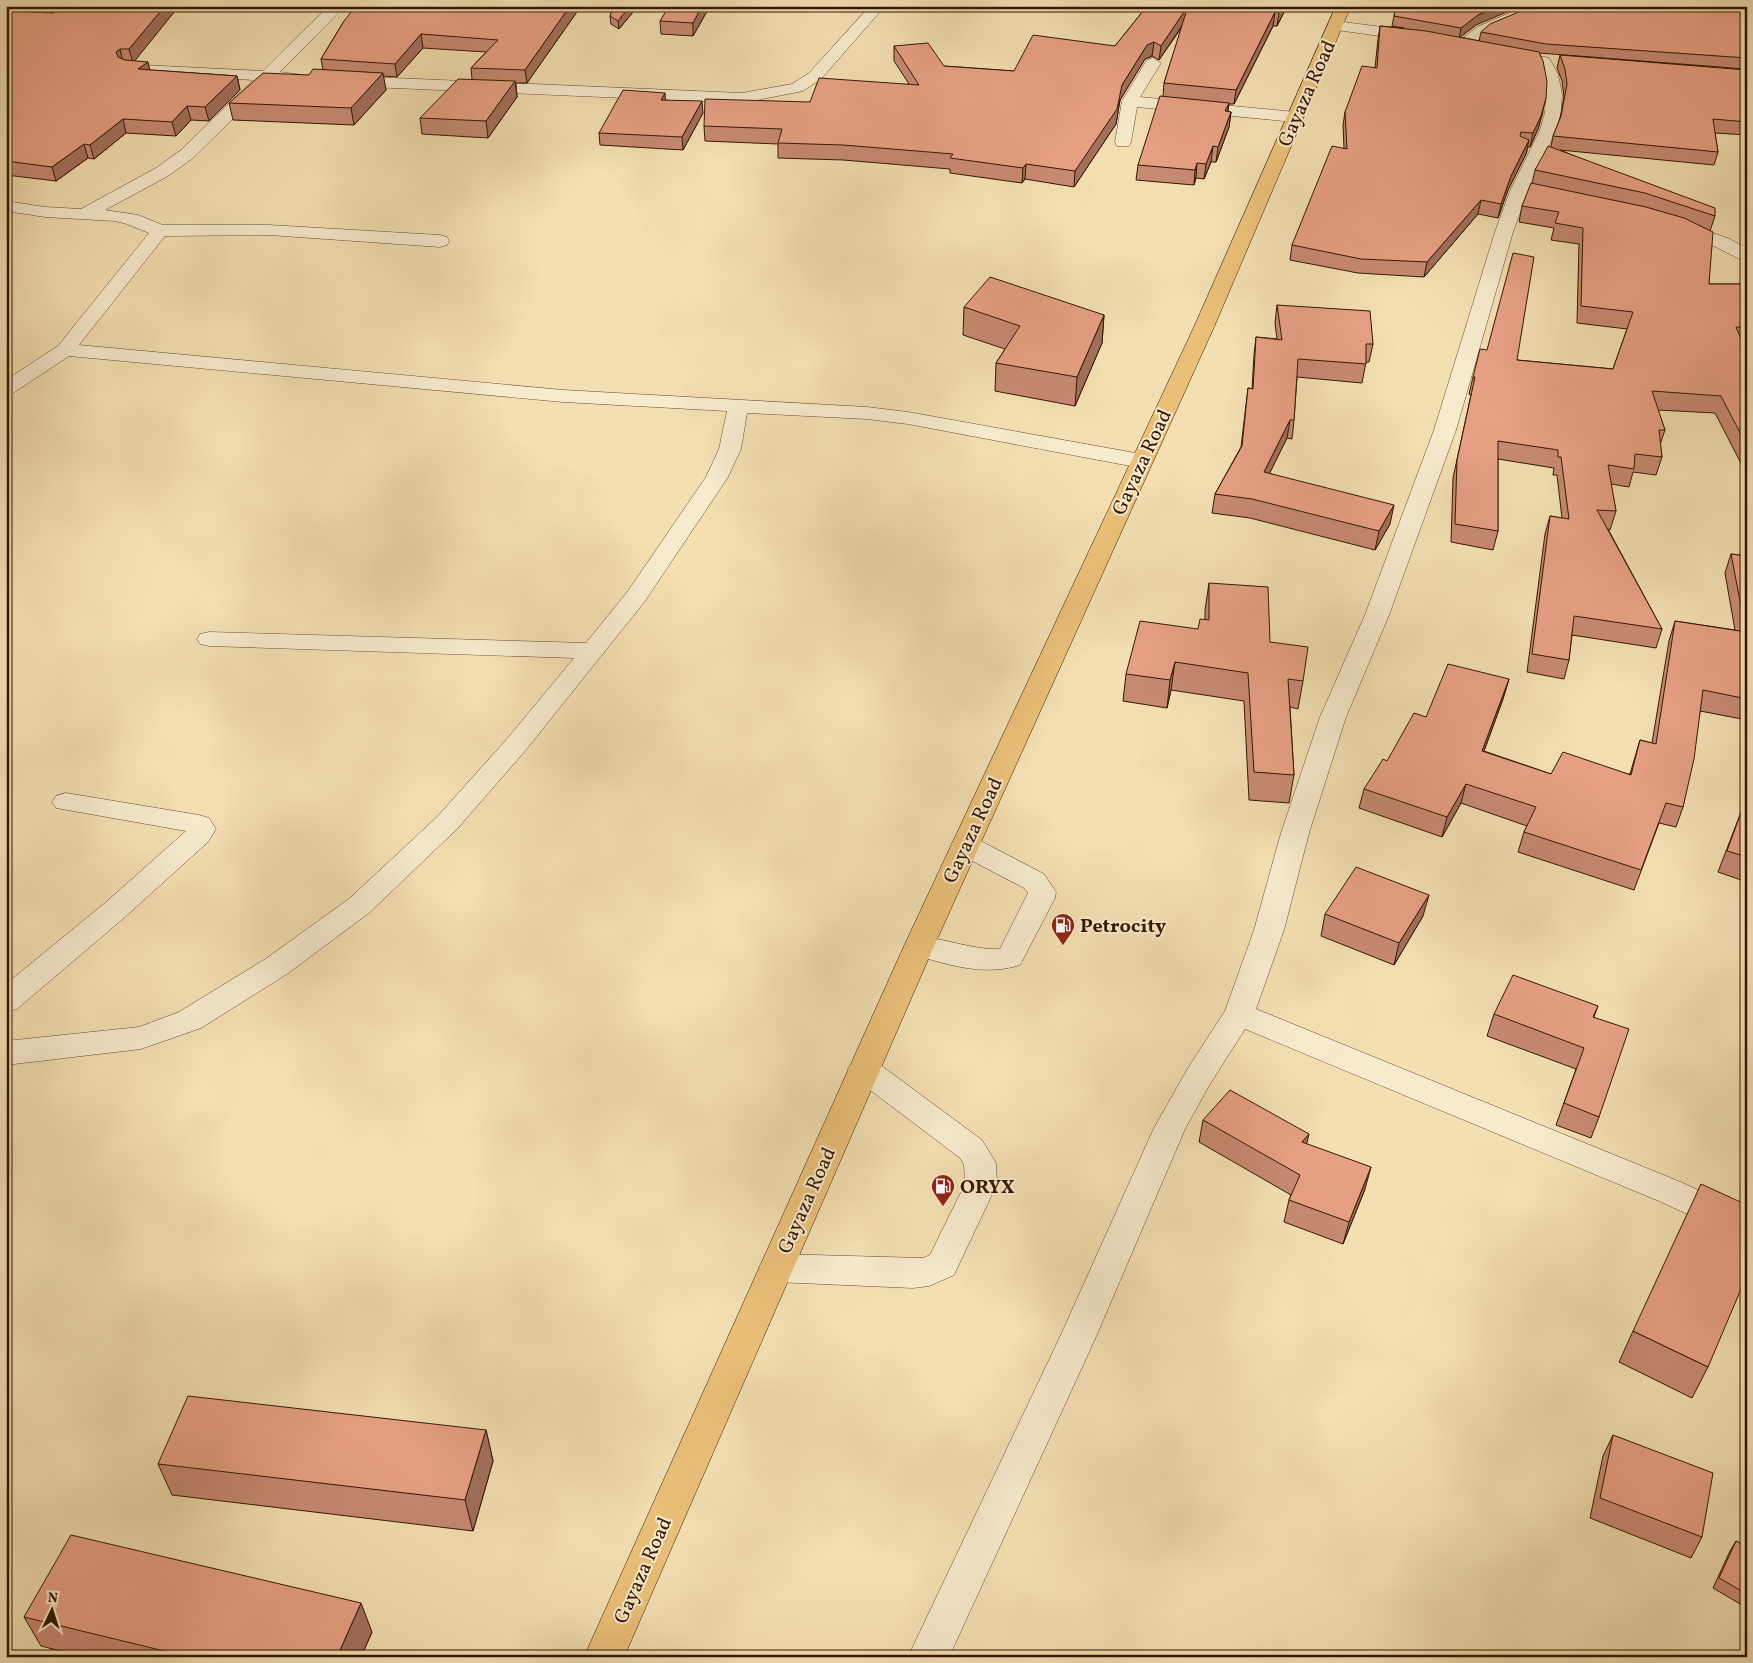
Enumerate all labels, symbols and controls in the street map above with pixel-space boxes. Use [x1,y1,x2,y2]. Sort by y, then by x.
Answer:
street label: Gayaza Road [1272,36,1344,152]
street label: Gayaza Road [1106,405,1180,520]
street label: Gayaza Road [937,773,1011,888]
fuel station icon: Petrocity [1050,912,1076,946]
place label: Petrocity [1080,913,1166,941]
street label: Gayaza Road [772,1143,844,1259]
fuel station icon: ORYX [930,1173,956,1207]
place label: ORYX [960,1174,1015,1202]
street label: Gayaza Road [608,1513,680,1629]
north arrow [28,1586,78,1636]
text: N [47,1589,59,1608]

